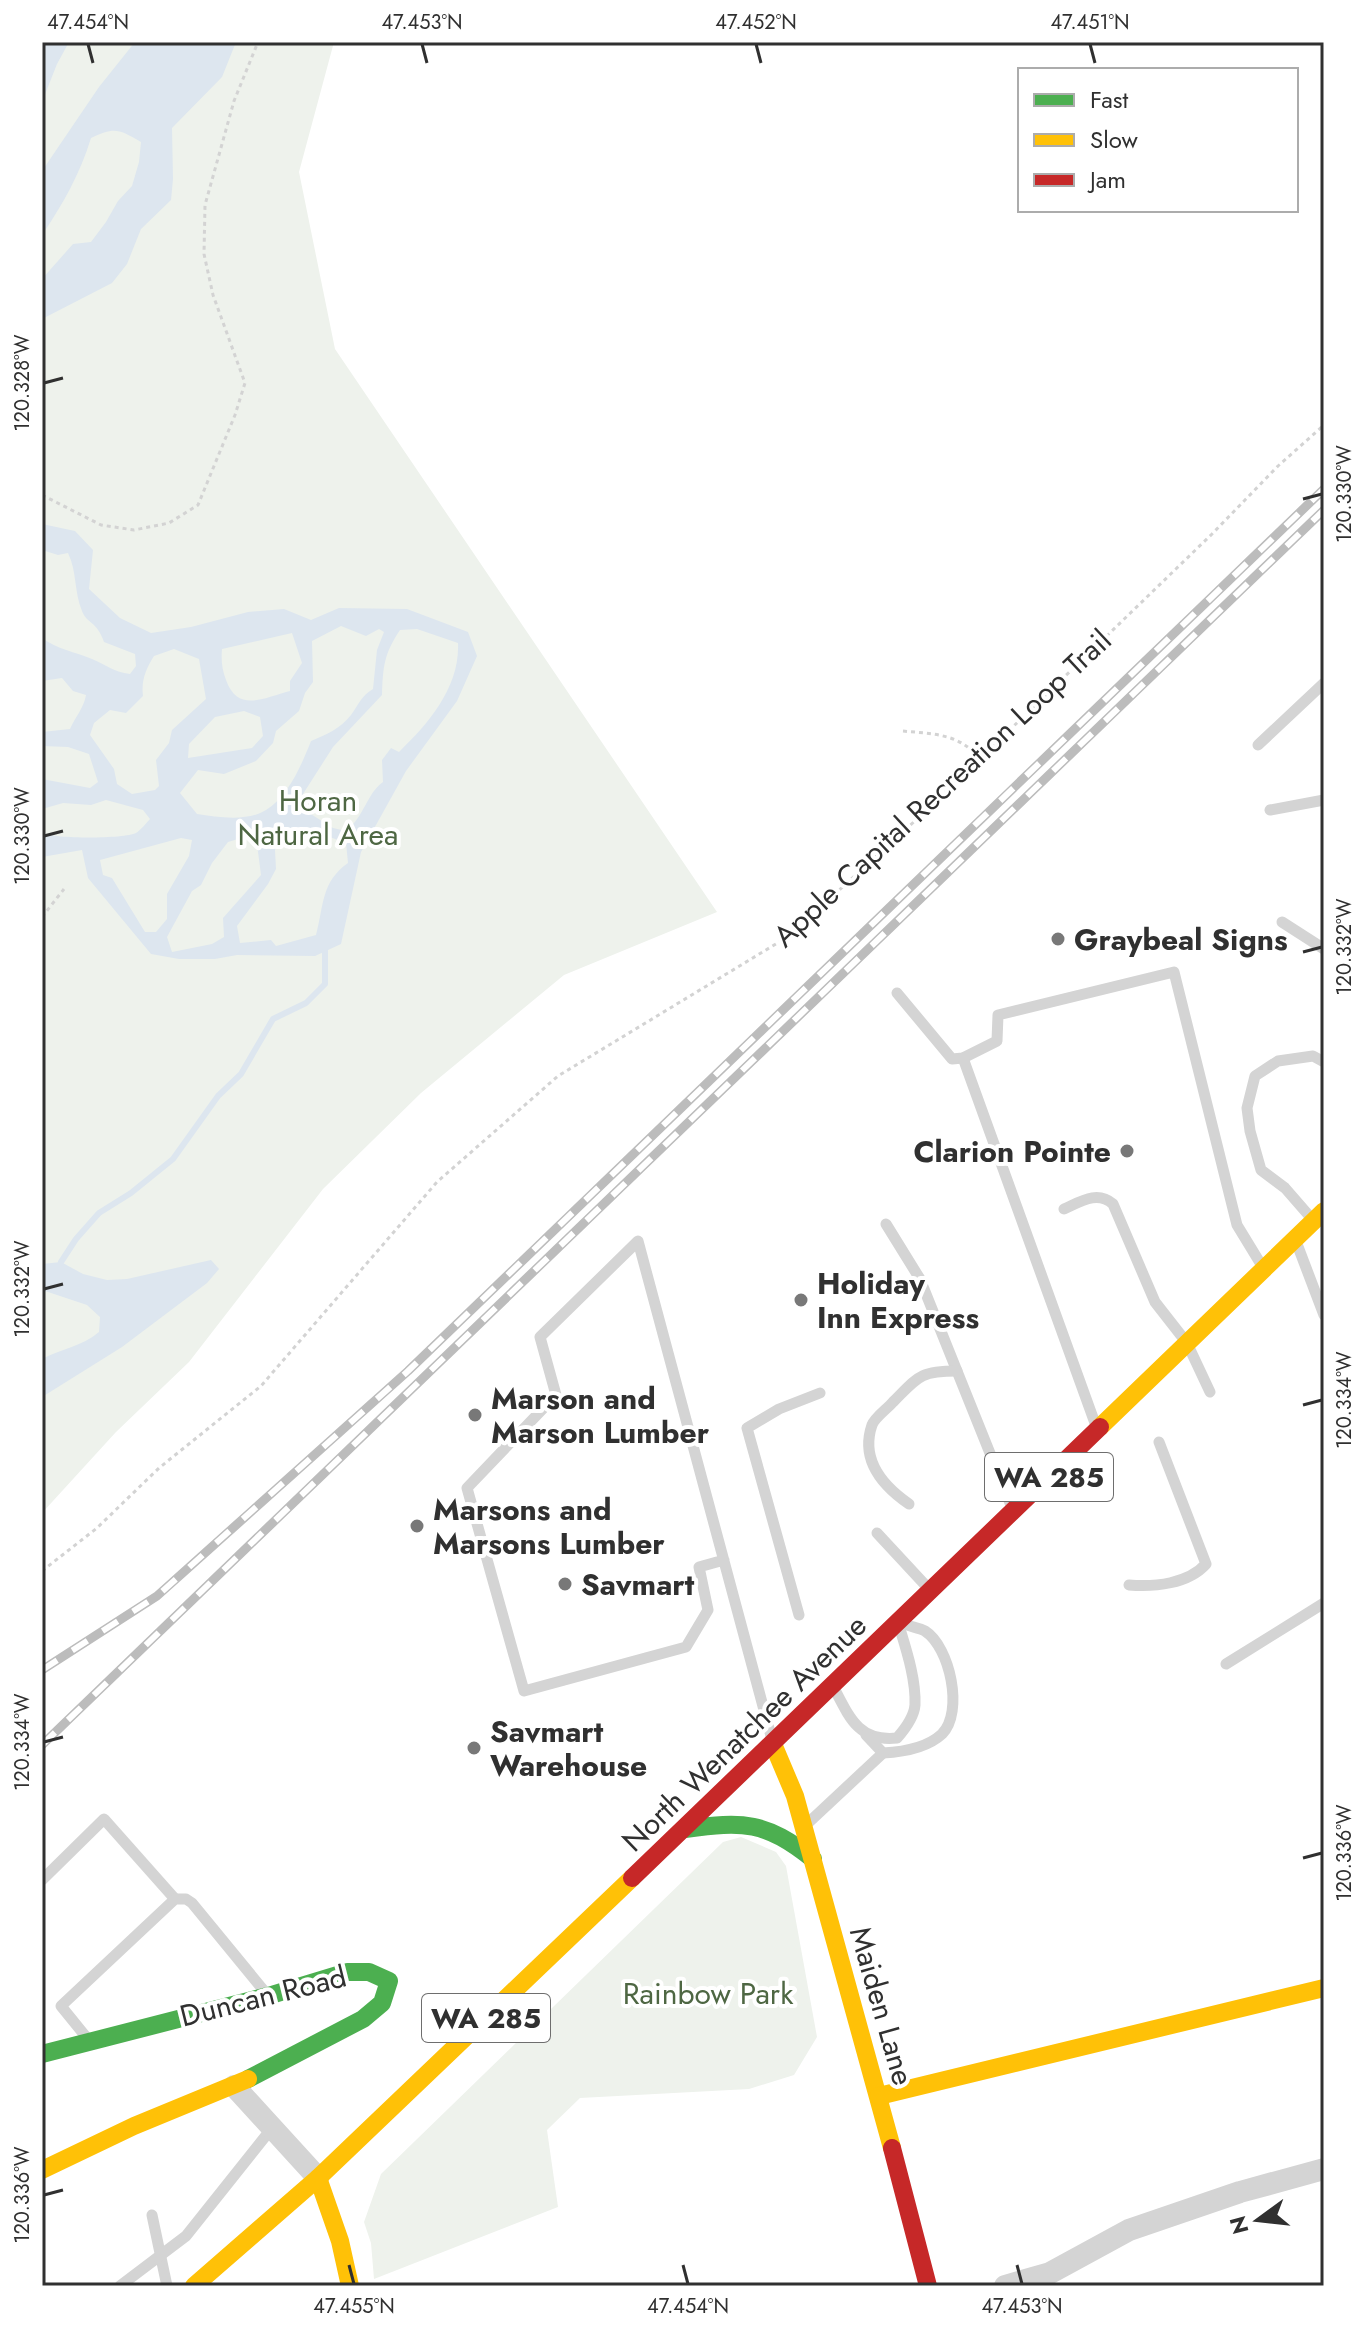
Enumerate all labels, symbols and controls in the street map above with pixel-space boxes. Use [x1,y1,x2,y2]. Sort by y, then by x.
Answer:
text: 47.454°N [47,8,129,37]
text: 47.453°N [381,8,463,37]
text: 47.452°N [715,8,797,37]
text: 47.451°N [1050,8,1130,37]
legend [1018,68,1298,212]
text: Fast [1090,82,1128,117]
text: Slow [1090,122,1138,157]
text: Jam [1087,162,1126,197]
text: 120.328°W [8,334,37,431]
text: 120.330°W [1330,445,1359,543]
street label: Apple Capital Recreation Loop Trail [763,619,1121,957]
park label: Horan Natural Area [238,779,398,856]
text: 120.330°W [8,787,37,885]
text: 120.332°W [1330,898,1359,995]
place label: Graybeal Signs [1074,918,1288,961]
marker: Graybeal Signs [1049,930,1067,948]
place label: Clarion Pointe [913,1130,1111,1173]
marker: Clarion Pointe [1118,1142,1136,1160]
text: 120.332°W [8,1240,37,1337]
place label: Holiday Inn Express [817,1262,979,1339]
marker: Holiday Inn Express [792,1291,810,1309]
text: 120.334°W [1330,1351,1359,1449]
place label: Marson and Marson Lumber [491,1377,710,1454]
marker: Marson and Marson Lumber [466,1406,484,1424]
road number: WA 285 [985,1453,1113,1501]
place label: Marsons and Marsons Lumber [433,1488,665,1565]
marker: Marsons and Marsons Lumber [408,1517,426,1535]
place label: Savmart [581,1563,695,1606]
marker: Savmart [556,1575,574,1593]
street label: North Wenatchee Avenue [612,1604,876,1862]
text: 120.334°W [8,1693,37,1791]
place label: Savmart Warehouse [490,1710,647,1787]
marker: Savmart Warehouse [465,1739,483,1757]
text: 120.336°W [1330,1804,1359,1902]
street label: Maiden Lane [839,1922,925,2090]
street label: Duncan Road [175,1955,351,2037]
park label: Rainbow Park [623,1972,794,2015]
road number: WA 285 [422,1994,550,2042]
text: 120.336°W [8,2146,37,2244]
north arrow [1218,2180,1298,2260]
text: N [1221,2213,1256,2238]
text: 47.455°N [313,2292,395,2321]
text: 47.454°N [647,2292,729,2321]
text: 47.453°N [981,2292,1063,2321]

